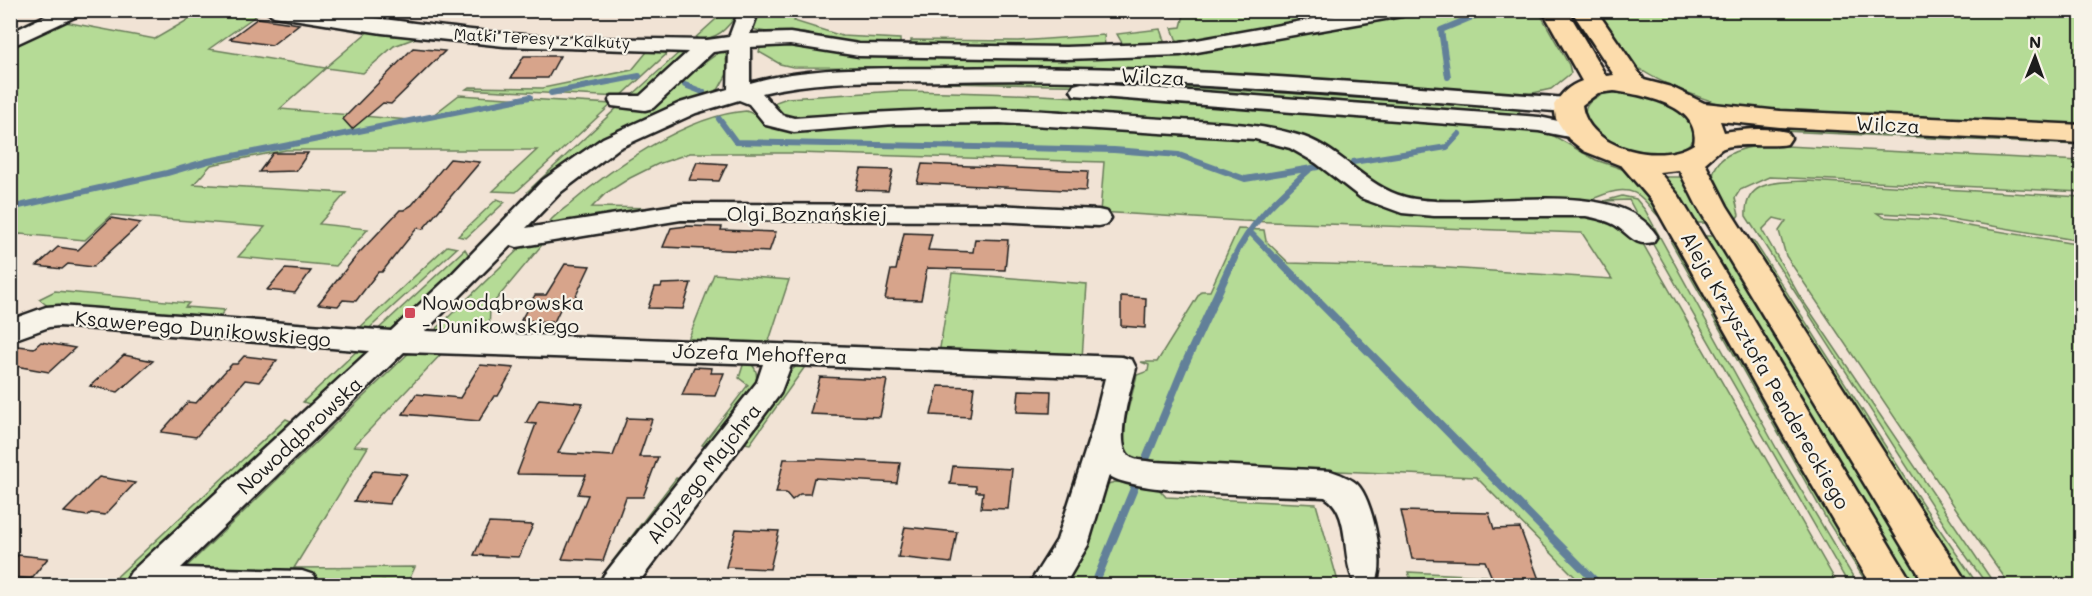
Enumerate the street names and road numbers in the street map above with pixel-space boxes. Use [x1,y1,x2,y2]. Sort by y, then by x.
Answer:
street label: Matki Teresy z Kalkuty [453,23,631,53]
street label: Wilcza [1120,61,1186,91]
street label: Wilcza [1855,109,1921,139]
street label: Olgi Boznańskiej [727,200,887,226]
street label: Aleja Krzysztofa Pendereckiego [1676,227,1856,514]
street label: Ksawerego Dunikowskiego [74,304,332,352]
street label: Józefa Mehoffera [672,337,848,369]
street label: Nowodąbrowska [231,370,367,500]
street label: Alojzego Majchra [640,397,766,549]

